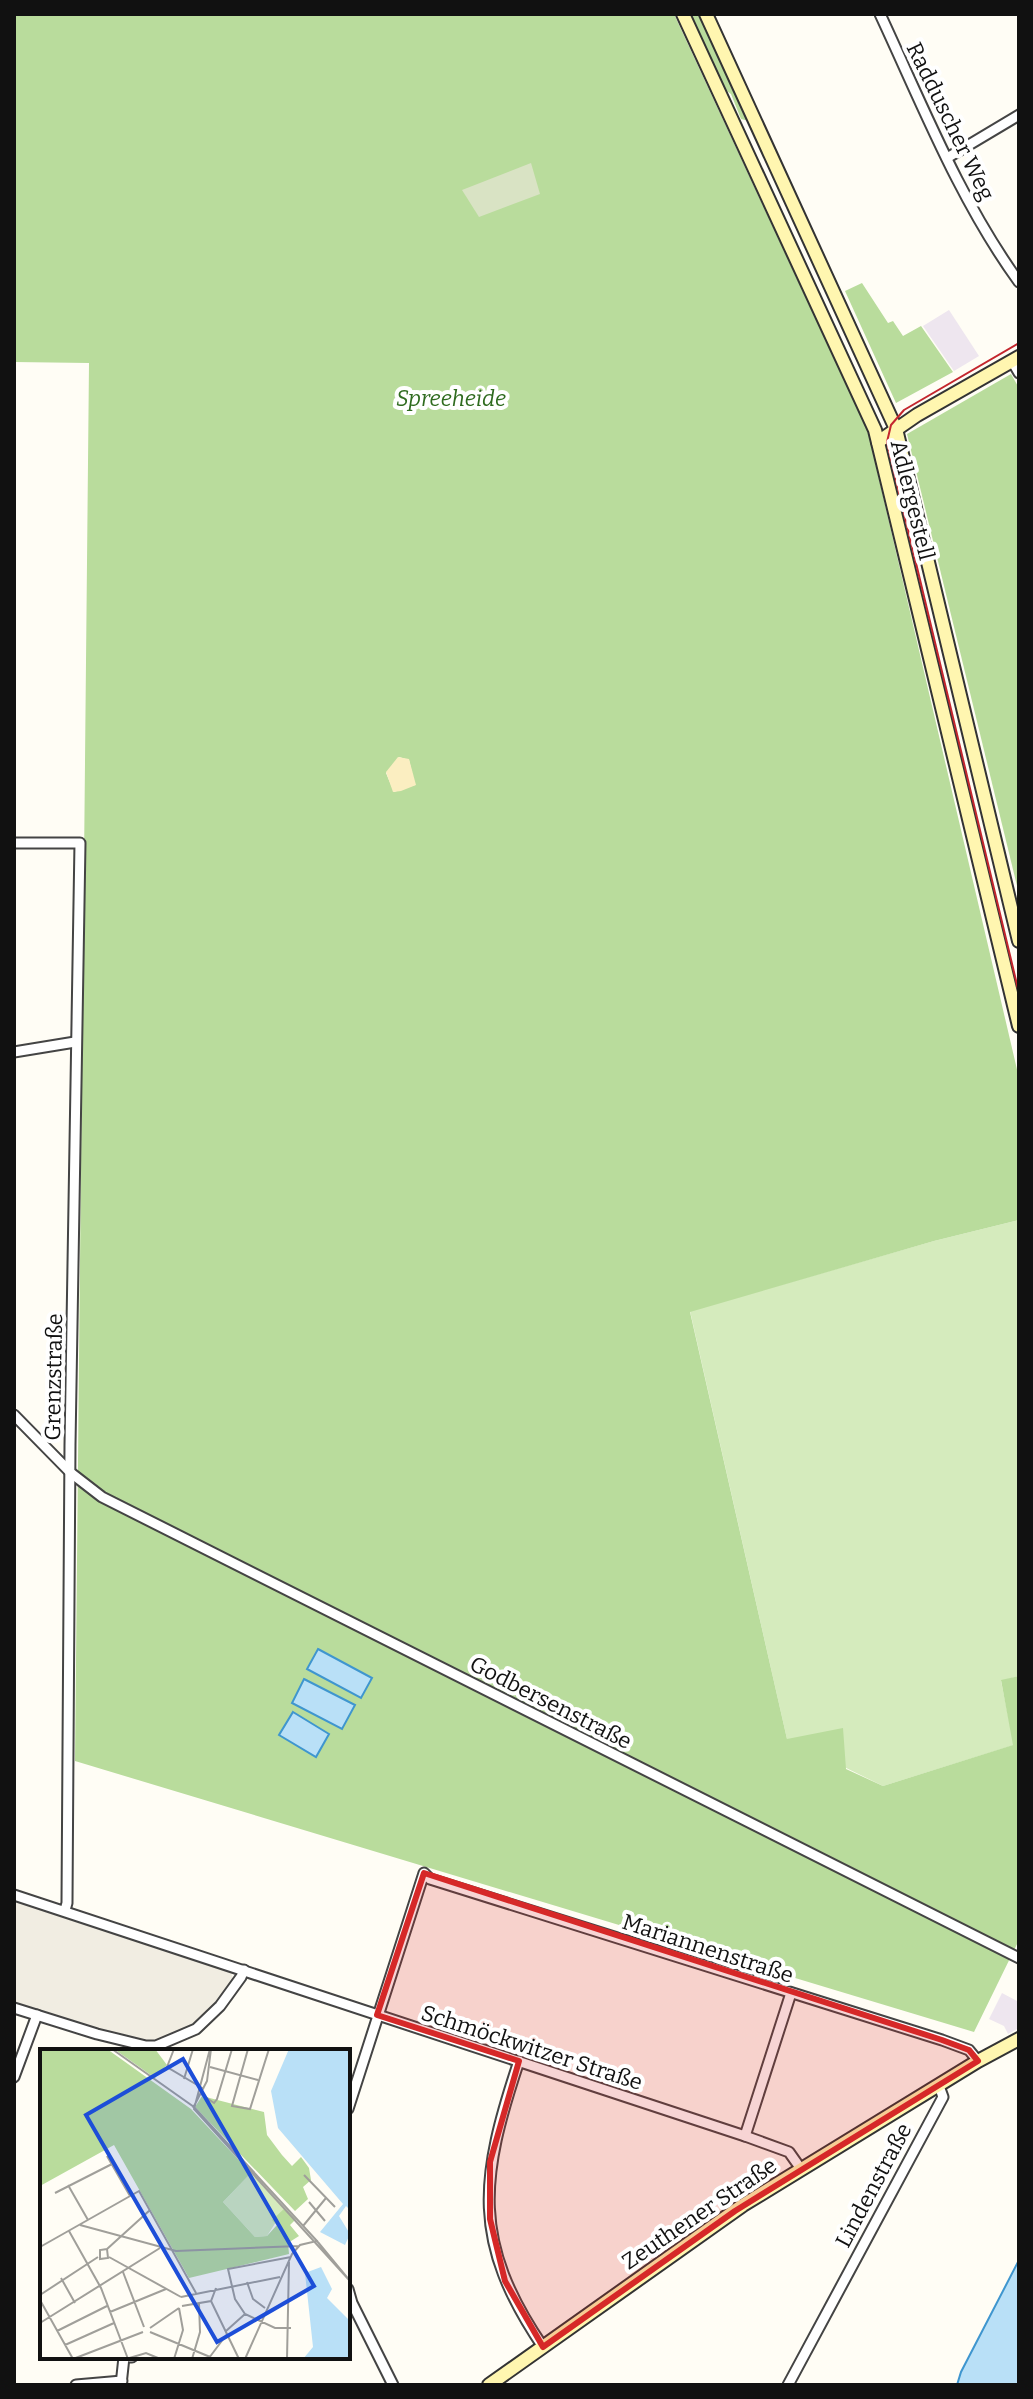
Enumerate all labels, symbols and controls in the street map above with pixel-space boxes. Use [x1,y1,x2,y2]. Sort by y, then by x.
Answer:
street label: Radduscher Weg [901,38,1000,205]
park label: Spreeheide [396,385,506,412]
street label: Adlergestell [885,437,940,563]
street label: Grenzstraße [39,1313,68,1441]
street label: Godbersenstraße [465,1650,636,1755]
street label: Mariannenstraße [619,1908,797,1989]
street label: Schmöckwitzer Straße [418,1999,646,2096]
inset map [40,2049,350,2359]
street label: Lindenstraße [829,2118,918,2252]
street label: Zeuthener Straße [617,2152,782,2275]

